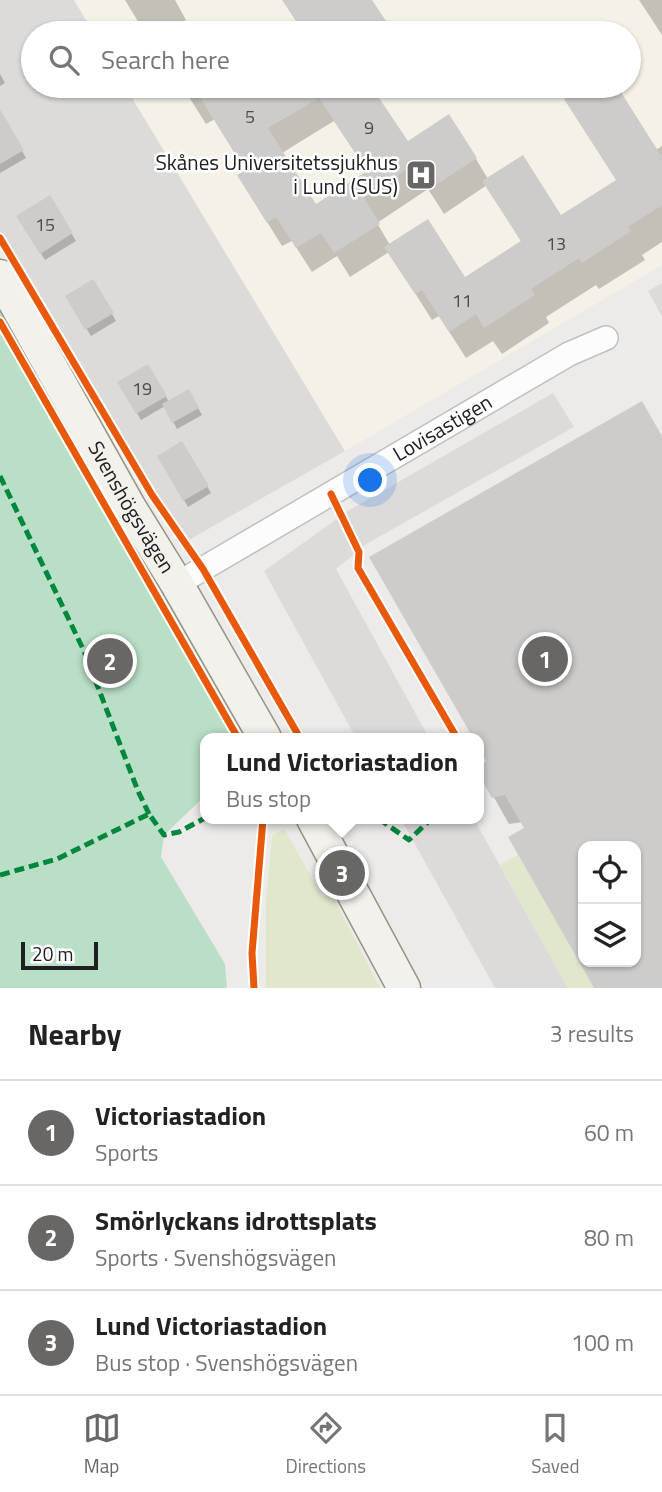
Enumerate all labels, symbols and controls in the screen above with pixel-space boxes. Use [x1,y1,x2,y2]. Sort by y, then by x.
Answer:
search box [21,21,641,98]
text: Search here [101,40,230,79]
icon: search [45,41,83,79]
house number: 5 [245,103,255,130]
house number: 9 [364,114,374,141]
place label: Skånes Universitetssjukhus i Lund (SUS) [155,146,398,202]
hospital icon: Skånes Universitetssjukhus i Lund (SUS) [404,158,438,192]
house number: 15 [35,211,55,238]
house number: 13 [546,230,566,257]
house number: 11 [452,287,472,314]
house number: 19 [132,375,152,402]
street label: Lovisastigen [386,386,498,469]
street label: Svenshögsvägen [81,435,184,579]
your location [353,463,387,497]
pin: 1 [522,633,568,685]
pin: 2 [87,635,133,687]
popup [200,733,484,824]
text: Lund Victoriastadion [226,742,458,781]
text: Bus stop [226,781,311,816]
map controls [578,841,641,967]
button: locate [578,841,641,904]
pin: 3 [319,847,365,899]
button: layers [578,904,641,967]
scale bar [21,939,98,971]
text: 20 m [32,939,73,968]
text: Nearby [28,1011,121,1057]
text: 3 results [550,1016,634,1051]
text: Victoriastadion [95,1096,266,1135]
text: 1 [45,1115,57,1150]
text: 60 m [584,1115,634,1150]
text: Sports [95,1135,158,1170]
text: Smörlyckans idrottsplats [95,1201,377,1240]
text: 2 [45,1220,57,1255]
text: 80 m [584,1220,634,1255]
text: Sports · Svenshögsvägen [95,1240,336,1275]
text: Lund Victoriastadion [95,1306,327,1345]
text: 3 [45,1325,57,1360]
text: 100 m [571,1325,634,1360]
text: Bus stop · Svenshögsvägen [95,1345,358,1380]
tab: Map [83,1409,121,1480]
tab: Directions [286,1409,366,1480]
tab: Saved [531,1409,579,1480]

